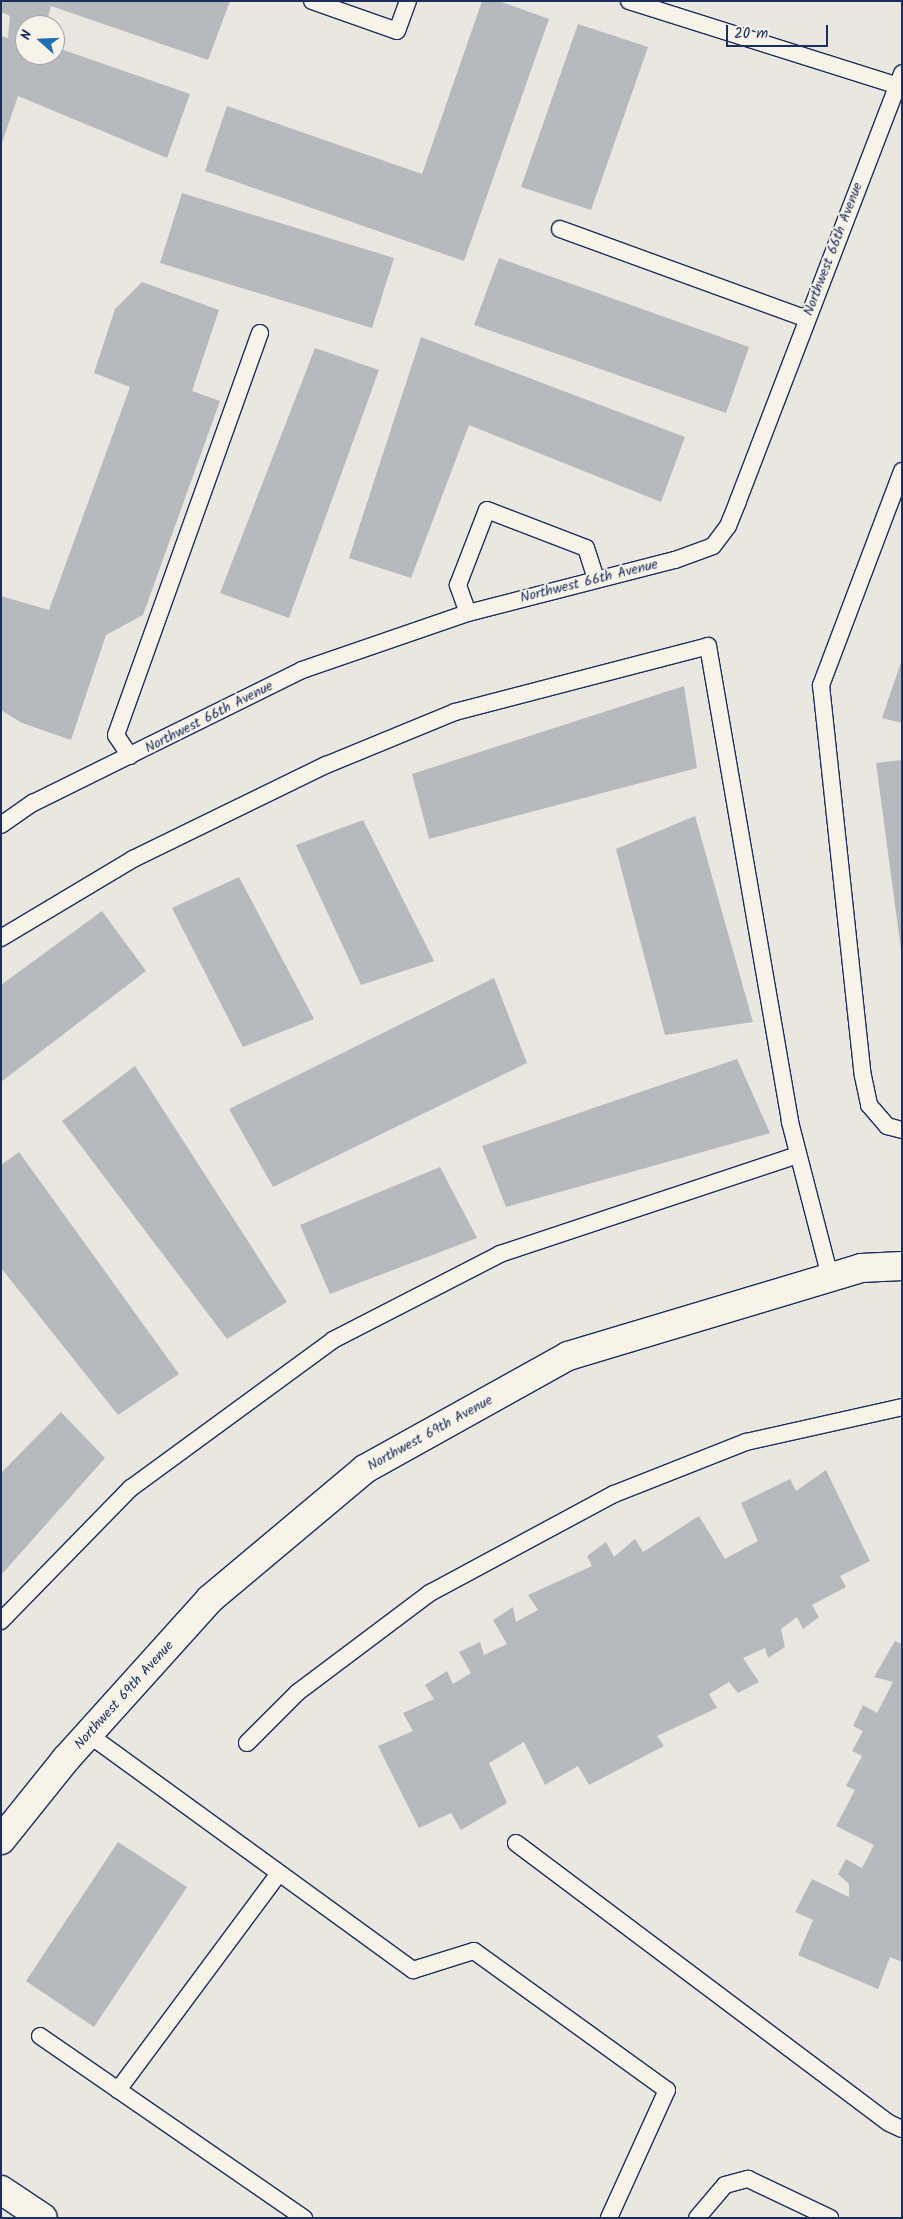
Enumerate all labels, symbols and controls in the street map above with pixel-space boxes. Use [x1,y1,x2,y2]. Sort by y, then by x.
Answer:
north arrow [15,15,65,65]
scale bar [728,15,830,47]
text: 20 m [734,22,768,46]
text: N [15,27,39,43]
street label: Northwest 66th Avenue [800,180,866,318]
street label: Northwest 66th Avenue [518,556,660,606]
street label: Northwest 66th Avenue [142,677,276,757]
street label: Northwest 69th Avenue [365,1392,495,1474]
street label: Northwest 69th Avenue [71,1637,177,1753]

